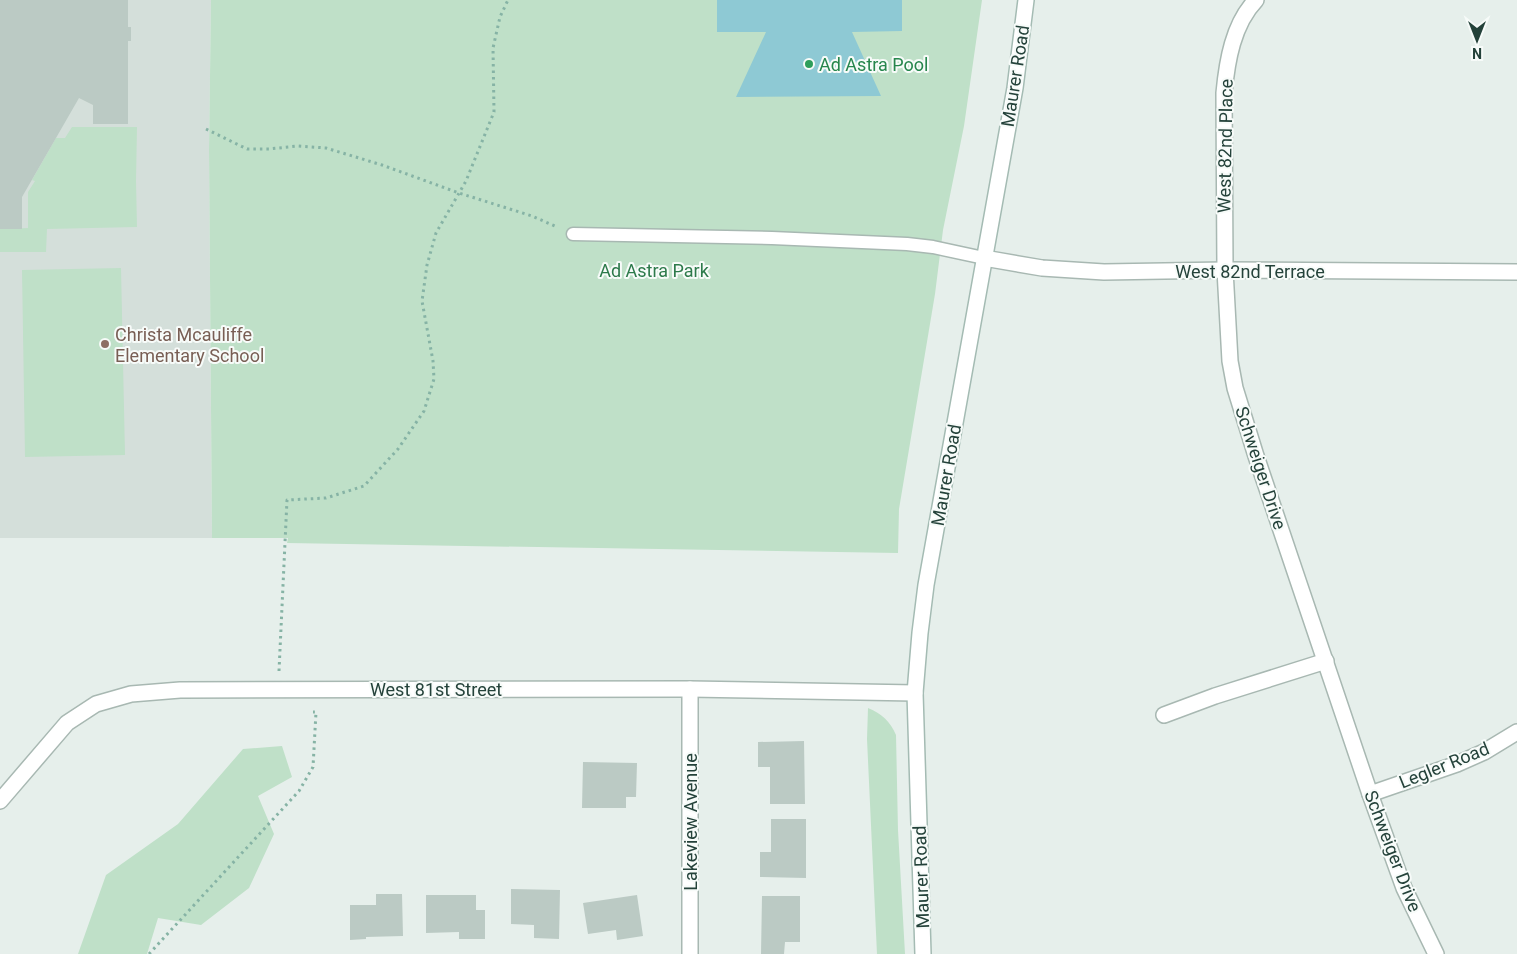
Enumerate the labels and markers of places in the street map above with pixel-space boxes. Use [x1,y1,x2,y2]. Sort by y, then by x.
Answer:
place label: Ad Astra Pool [819,54,928,75]
marker: Ad Astra Pool [803,58,815,70]
place label: Christa Mcauliffe Elementary School [115,324,264,366]
marker: Christa Mcauliffe Elementary School [99,338,111,350]

